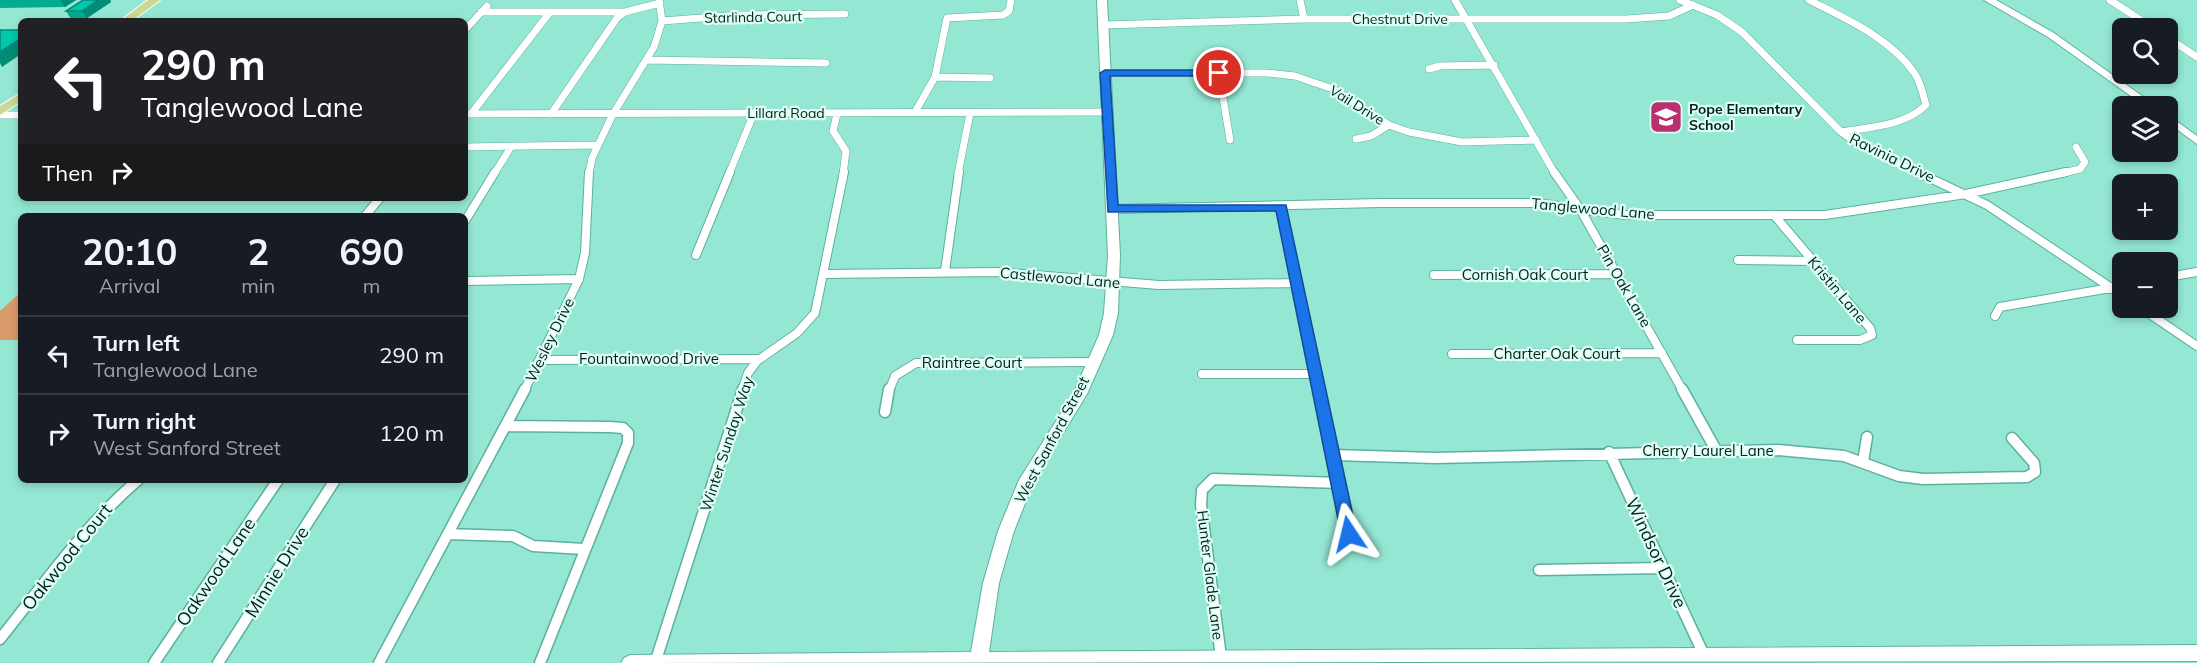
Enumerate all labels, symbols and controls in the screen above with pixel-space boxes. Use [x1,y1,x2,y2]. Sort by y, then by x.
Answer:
street label: Starlinda Court [704,7,802,27]
street label: Chestnut Drive [1352,10,1448,28]
map controls [2112,18,2178,318]
button: search [2112,18,2178,84]
text: 290 m [141,38,266,91]
icon: left [42,42,120,120]
pin [1193,47,1244,98]
icon: arrive [1202,56,1235,89]
street label: Vail Drive [1326,81,1388,129]
text: Tanglewood Lane [141,90,363,124]
button: layers [2112,96,2178,162]
school or university icon: Pope Elementary School [1648,99,1684,135]
place label: Pope Elementary School [1689,100,1803,134]
street label: Lillard Road [747,104,825,122]
street label: Ravinia Drive [1847,129,1938,186]
icon: right [105,156,138,189]
text: Then [42,159,93,187]
button: + [2112,174,2178,240]
street label: Tanglewood Lane [1531,194,1655,223]
text: 20:10 [82,229,177,274]
text: 2 [247,229,269,274]
text: 690 [339,229,404,274]
street label: Pin Oak Lane [1593,241,1656,331]
street label: Kristin Lane [1804,252,1871,327]
button: − [2112,252,2178,318]
street label: Castlewood Lane [999,263,1121,292]
street label: Cornish Oak Court [1462,265,1588,284]
text: Arrival [99,273,160,298]
text: min [241,273,275,298]
text: m [363,273,380,298]
street label: Wesley Drive [521,295,578,385]
text: Turn left [93,329,180,357]
icon: left [42,339,75,372]
text: 290 m [379,341,444,369]
street label: Charter Oak Court [1494,344,1620,363]
street label: Fountainwood Drive [579,349,719,368]
street label: Raintree Court [922,353,1022,372]
text: Tanglewood Lane [93,357,258,382]
street label: West Sanford Street [1010,373,1093,506]
street label: Winter Sunday Way [696,374,757,514]
text: Turn right [93,407,196,435]
icon: right [42,417,75,450]
text: 120 m [379,419,444,447]
text: West Sanford Street [93,435,281,460]
street label: Cherry Laurel Lane [1642,441,1774,460]
street label: Windsor Drive [1621,494,1692,612]
street label: Oakwood Court [16,499,117,615]
position arrow [1317,502,1381,566]
street label: Hunter Glade Lane [1193,509,1228,641]
street label: Oakwood Lane [171,513,260,630]
street label: Minnie Drive [240,522,314,622]

